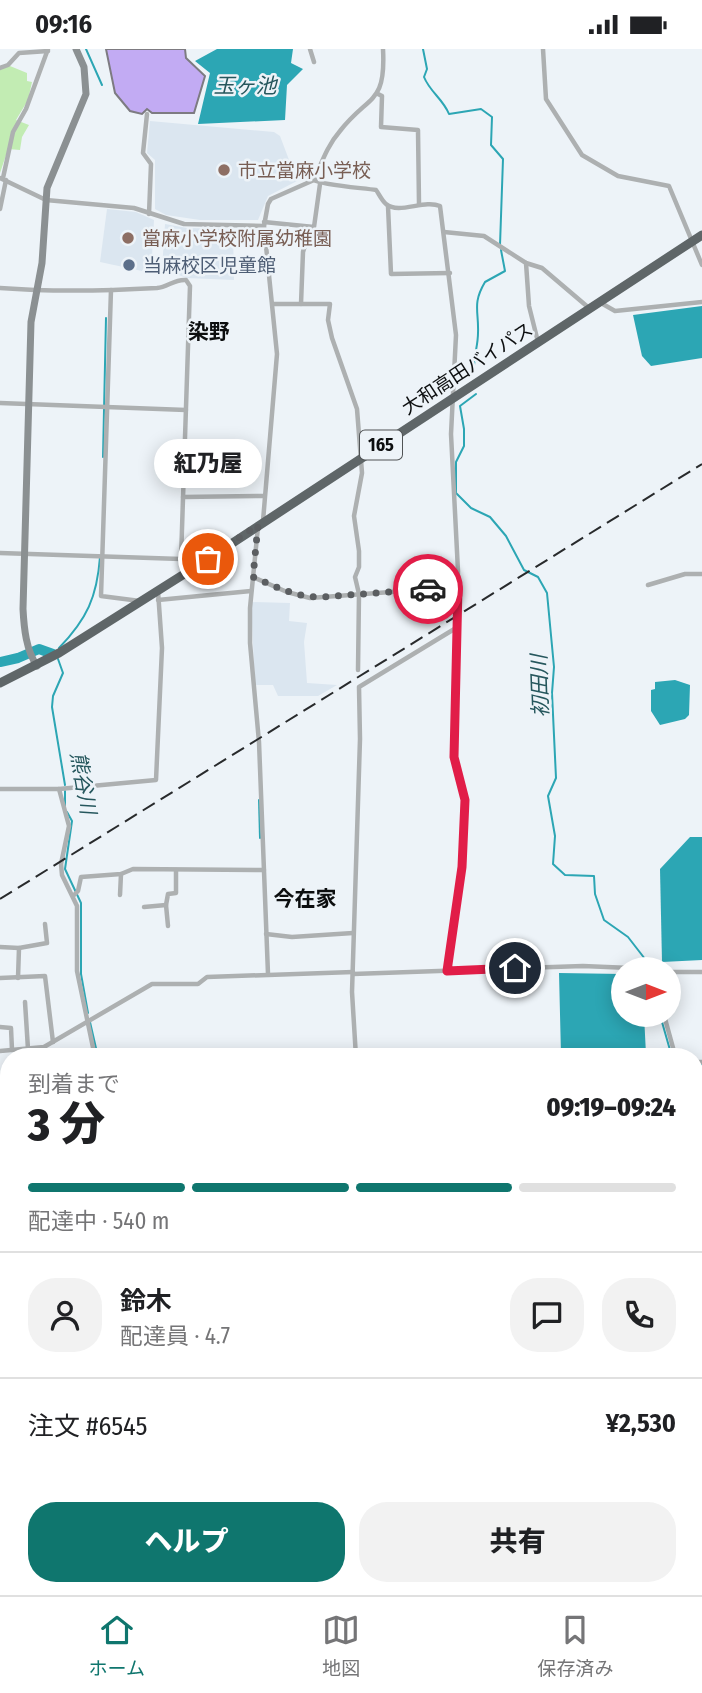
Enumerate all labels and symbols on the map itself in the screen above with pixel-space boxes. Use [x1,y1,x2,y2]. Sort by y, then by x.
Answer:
water label: 玉ヶ池 [214,73,278,99]
place label: 市立當麻小学校 [238,159,371,182]
marker: 市立當麻小学校 [216,162,232,178]
place label: 當麻小学校附属幼稚園 [142,227,332,250]
marker: 當麻小学校附属幼稚園 [120,230,136,246]
place label: 当麻校区児童館 [143,254,276,277]
marker: 当麻校区児童館 [121,257,137,273]
street label: 大和高田バイパス [397,317,537,419]
district label: 染野 [188,319,230,345]
road number: 165 [360,431,402,459]
callout: 紅乃屋 [154,440,262,489]
pin [178,529,238,589]
courier [393,554,463,624]
water label: 初田川 [526,652,554,718]
water label: 熊谷川 [65,750,102,818]
district label: 今在家 [274,886,337,912]
pin [485,938,545,998]
north arrow [611,957,681,1027]

